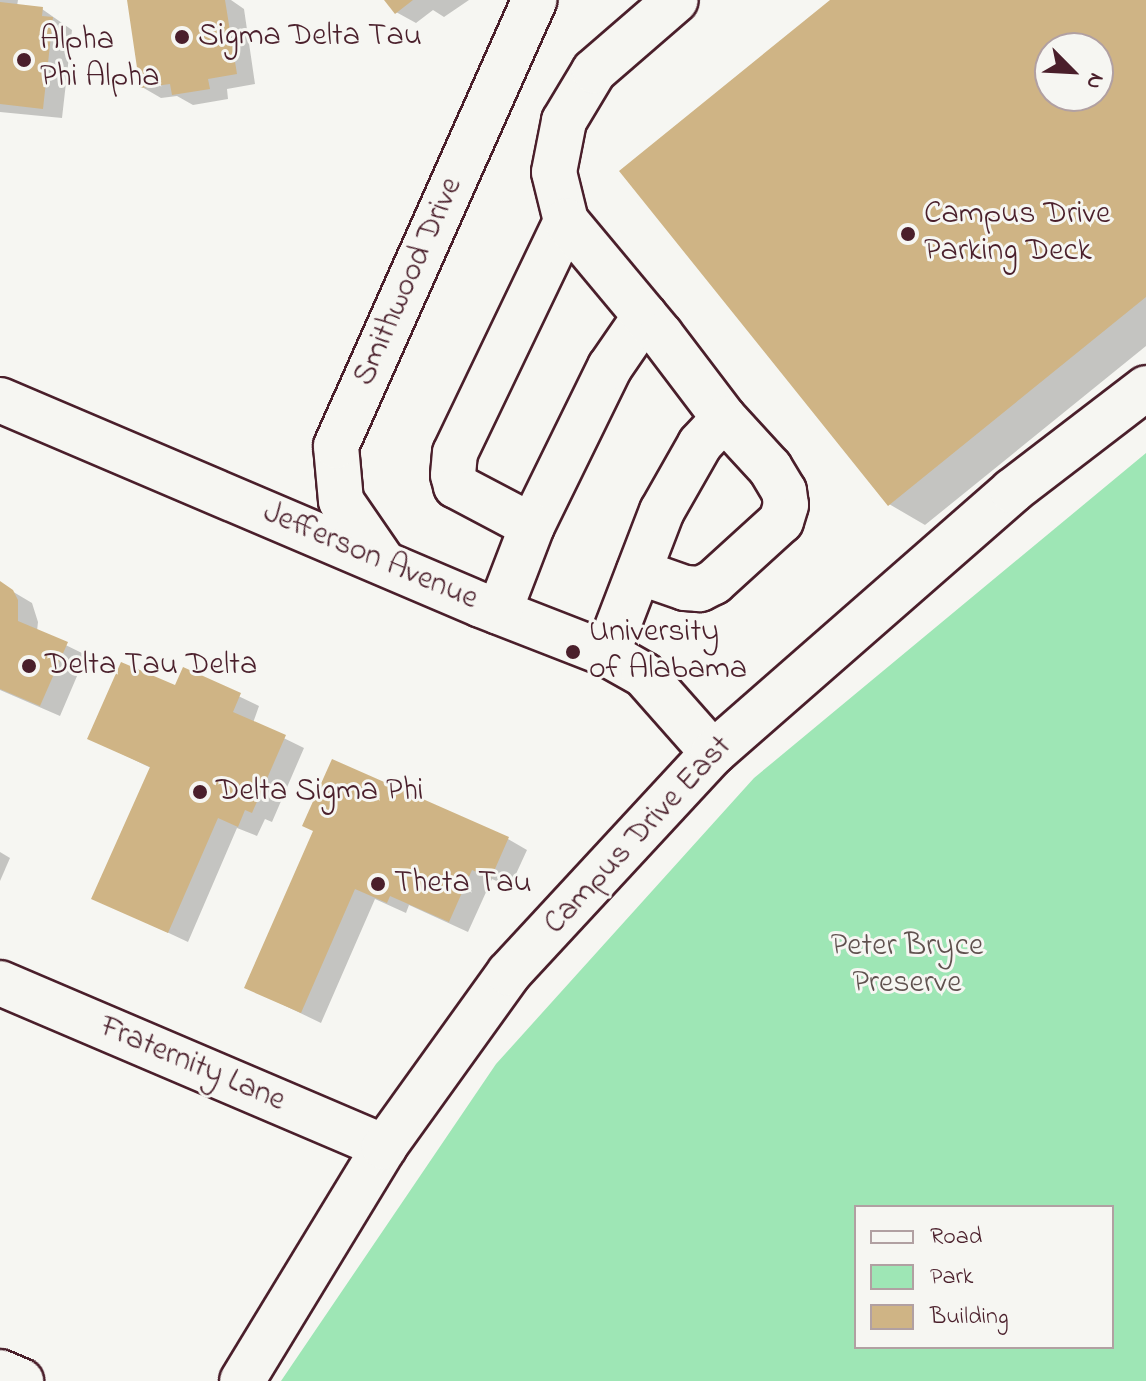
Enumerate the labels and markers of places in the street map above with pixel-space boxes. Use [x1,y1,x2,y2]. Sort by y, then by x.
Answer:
place label: Sigma Delta Tau [198,18,422,56]
place label: Alpha Phi Alpha [40,23,160,98]
marker: Sigma Delta Tau [173,28,191,46]
marker: Alpha Phi Alpha [15,51,33,69]
place label: Campus Drive Parking Deck [924,197,1110,272]
marker: Campus Drive Parking Deck [899,225,917,243]
place label: University of Alabama [589,615,747,690]
marker: University of Alabama [564,643,582,661]
place label: Delta Tau Delta [45,647,257,685]
marker: Delta Tau Delta [20,657,38,675]
place label: Delta Sigma Phi [216,773,424,811]
marker: Delta Sigma Phi [191,783,209,801]
place label: Theta Tau [394,865,532,903]
marker: Theta Tau [369,875,387,893]

